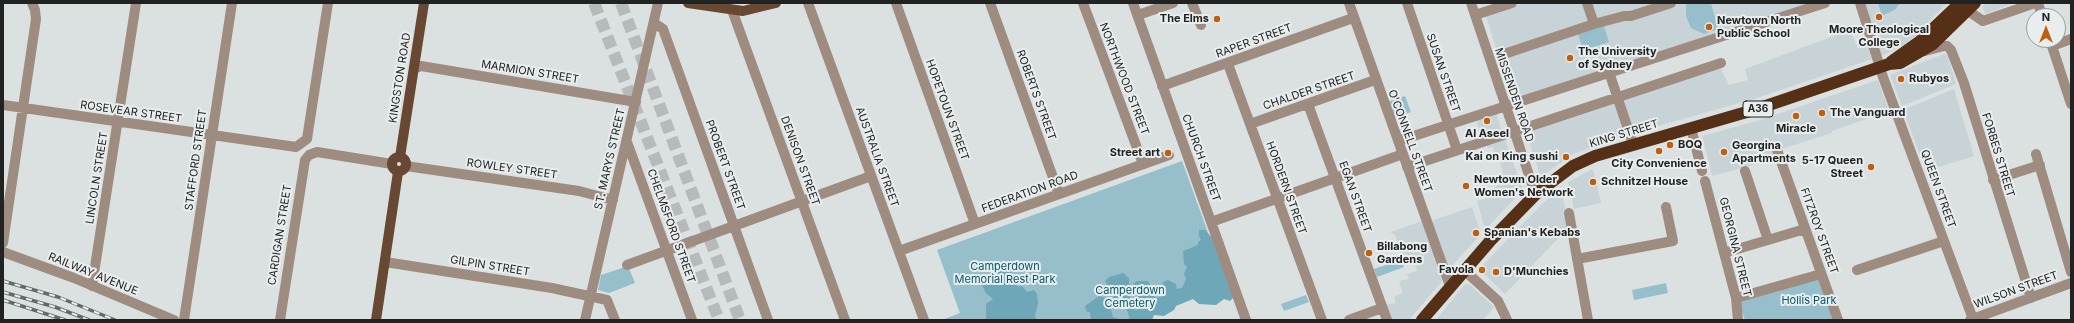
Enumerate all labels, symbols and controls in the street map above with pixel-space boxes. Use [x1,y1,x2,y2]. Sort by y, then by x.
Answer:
north arrow [2026,8,2066,48]
text: N [2042,10,2050,24]
place label: The Elms [1160,12,1209,26]
marker: Moore Theological College [1874,12,1884,22]
marker: The Elms [1212,14,1222,24]
place label: Newtown North Public School [1717,14,1801,40]
street label: NORTHWOOD STREET [1096,21,1152,137]
street label: RAPER STREET [1214,21,1294,61]
marker: Newtown North Public School [1704,22,1714,32]
place label: Moore Theological College [1829,23,1929,49]
street label: KINGSTON ROAD [386,32,414,124]
street label: SUSAN STREET [1423,32,1463,114]
place label: The University of Sydney [1578,45,1657,71]
street label: MISSENDEN ROAD [1492,46,1536,144]
street label: ROBERTS STREET [1014,48,1058,142]
marker: The University of Sydney [1565,53,1575,63]
street label: MARMION STREET [480,58,580,86]
street label: HOPETOUN STREET [923,58,971,162]
street label: CHALDER STREET [1261,69,1357,113]
place label: Rubyos [1909,72,1949,86]
marker: Rubyos [1896,74,1906,84]
street label: O'CONNELL STREET [1385,88,1435,194]
street label: ROSEVEAR STREET [79,98,183,126]
road number: A36 [1743,101,1773,117]
street label: AUSTRALIA STREET [853,105,901,209]
place label: The Vanguard [1830,106,1905,120]
street label: ST. MARYS STREET [592,107,628,211]
marker: The Vanguard [1817,108,1827,118]
street label: STAFFORD STREET [182,109,210,211]
marker: Miracle [1791,111,1801,121]
street label: FORBES STREET [1979,111,2017,199]
street label: CHURCH STREET [1179,112,1223,204]
street label: DENISON STREET [778,114,822,208]
marker: Al Aseel [1482,116,1492,126]
street label: KING STREET [1588,117,1660,151]
street label: PROBERT STREET [703,118,747,212]
place label: Miracle [1776,122,1816,136]
place label: Al Aseel [1465,127,1509,141]
street label: LINCOLN STREET [83,131,111,225]
place label: BOQ [1678,138,1702,152]
place label: Georgina Apartments [1732,139,1796,165]
street label: HORDERN STREET [1263,140,1309,236]
marker: BOQ [1665,140,1675,150]
place label: Street art [1110,146,1160,160]
marker: City Convenience [1654,146,1664,156]
marker: Georgina Apartments [1719,147,1729,157]
marker: Street art [1163,148,1173,158]
street label: QUEEN STREET [1918,148,1958,230]
place label: Kai on King sushi [1466,150,1558,164]
marker: Kai on King sushi [1561,152,1571,162]
place label: 5-17 Queen Street [1802,154,1863,180]
street label: ROWLEY STREET [466,156,558,182]
place label: City Convenience [1611,157,1707,171]
street label: EGAN STREET [1336,159,1374,235]
marker: 5-17 Queen Street [1866,162,1876,172]
street label: CHELMSFORD STREET [644,167,698,285]
street label: FEDERATION ROAD [980,168,1080,216]
place label: Newtown Older Women's Network [1474,173,1573,199]
place label: Schnitzel House [1601,175,1688,189]
marker: Schnitzel House [1588,177,1598,187]
marker: Newtown Older Women's Network [1461,181,1471,191]
street label: CARDIGAN STREET [266,184,294,286]
street label: FITZROY STREET [1797,186,1841,276]
street label: GEORGINA STREET [1716,196,1754,298]
place label: Spanian's Kebabs [1484,226,1580,240]
marker: Spanian's Kebabs [1471,228,1481,238]
place label: Billabong Gardens [1377,240,1427,266]
marker: Billabong Gardens [1364,248,1374,258]
street label: RAILWAY AVENUE [46,250,140,298]
street label: GILPIN STREET [449,253,531,279]
park label: Camperdown Memorial Rest Park [955,260,1055,286]
place label: Favola [1439,263,1474,277]
marker: Favola [1477,265,1487,275]
place label: D'Munchies [1504,265,1569,279]
marker: D'Munchies [1491,267,1501,277]
street label: WILSON STREET [1972,269,2060,311]
park label: Camperdown Cemetery [1095,284,1165,310]
park label: Hollis Park [1781,294,1837,308]

